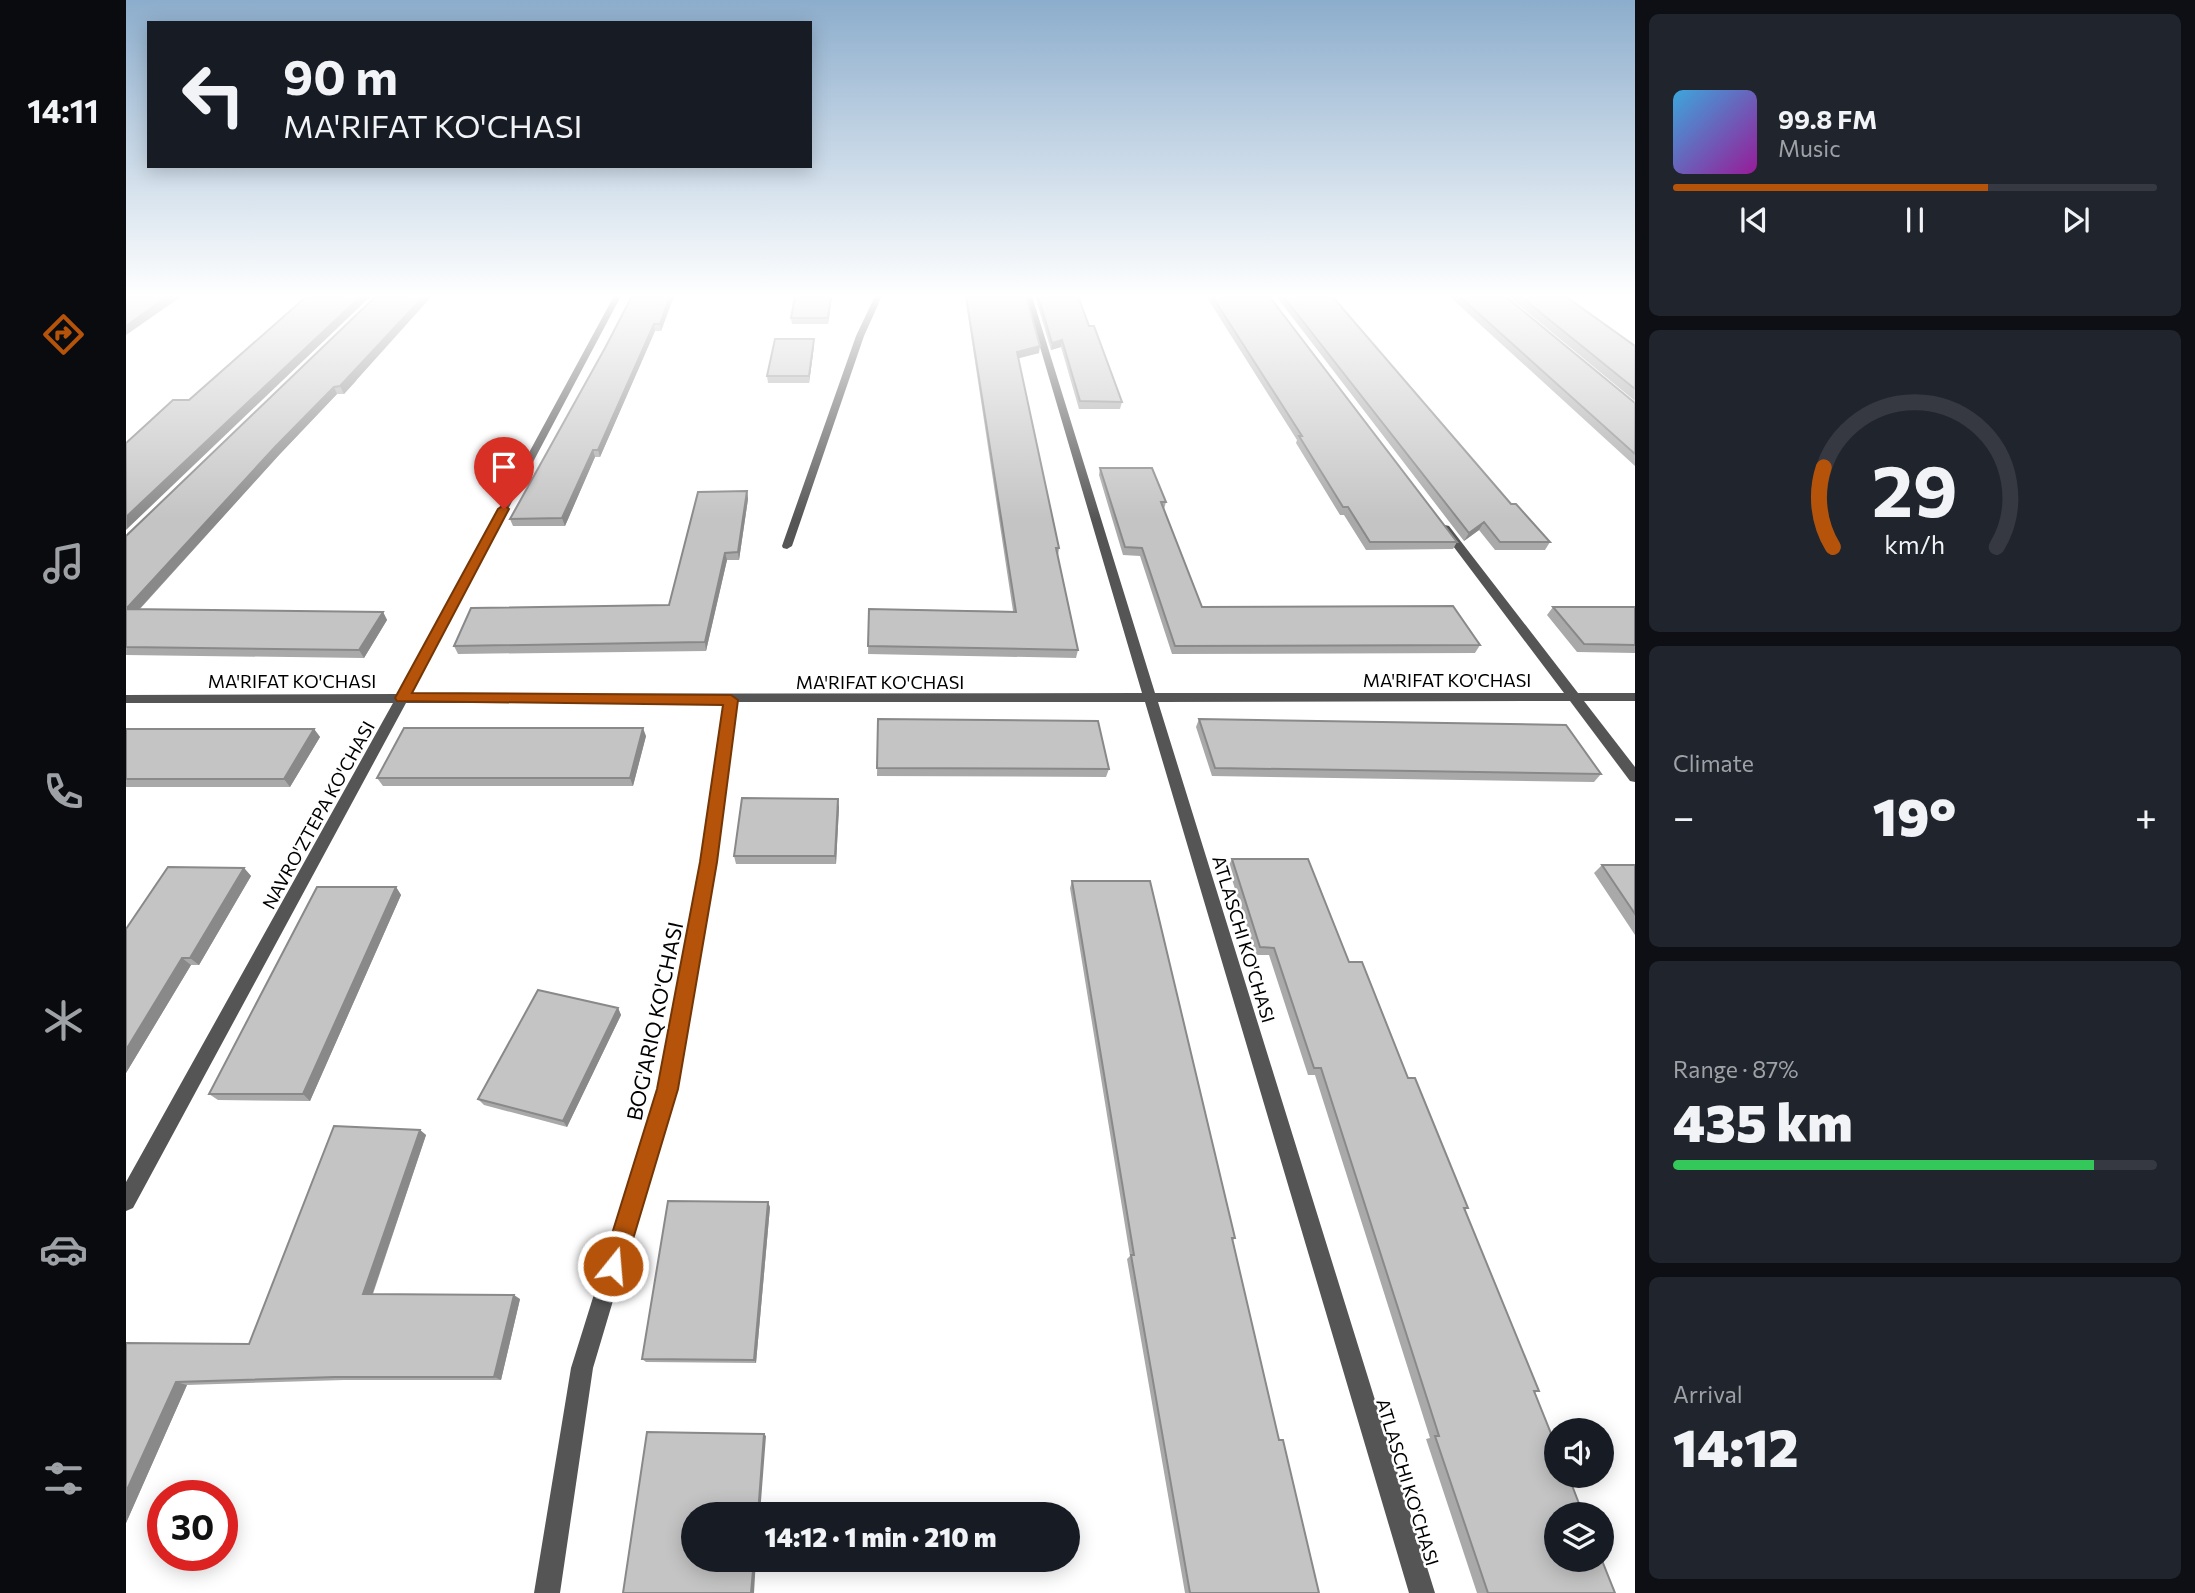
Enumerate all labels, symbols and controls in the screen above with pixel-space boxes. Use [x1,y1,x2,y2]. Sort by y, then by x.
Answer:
text: 90 m [283,45,398,105]
icon: left [168,49,259,140]
text: 14:11 [27,90,99,130]
text: 99.8 FM [1778,103,1877,134]
text: MA'RIFAT KO'CHASI [283,105,582,145]
text: Music [1778,134,1841,162]
icon: previous [1735,201,1773,239]
icon: pause [1896,201,1934,239]
icon: next [2057,201,2095,239]
icon: directions [39,310,88,359]
pin [474,437,534,509]
text: 29 [1872,443,1958,532]
icon: arrive [485,448,523,486]
text: km/h [1885,528,1945,558]
icon: music [39,539,88,588]
street label: MA'RIFAT KO'CHASI [1363,669,1531,691]
street label: MA'RIFAT KO'CHASI [208,670,376,692]
street label: MA'RIFAT KO'CHASI [796,671,964,693]
street label: NAVRO'ZTEPA KO'CHASI [257,717,379,913]
text: Climate [1673,749,1754,777]
icon: phone [39,767,88,816]
text: 19° [1873,783,1956,847]
text: − [1673,792,1695,839]
text: + [2135,792,2157,839]
street label: ATLASCHI KO'CHASI [1208,853,1280,1025]
street label: BOG'ARIQ KO'CHASI [621,919,687,1123]
icon: climate [39,996,88,1045]
text: Range · 87% [1673,1055,1798,1083]
text: 435 km [1673,1089,1853,1153]
icon: car [39,1225,88,1274]
position arrow [576,1229,650,1303]
text: Arrival [1673,1380,1743,1408]
street label: ATLASCHI KO'CHASI [1372,1396,1444,1568]
text: 14:12 [1673,1414,1798,1478]
map controls [1544,1418,1614,1572]
button: sound [1544,1418,1614,1488]
icon: filters [39,1454,88,1503]
speed limit sign: 30 [147,1480,238,1571]
button: layers [1544,1502,1614,1572]
text: 14:12 · 1 min · 210 m [765,1521,996,1552]

